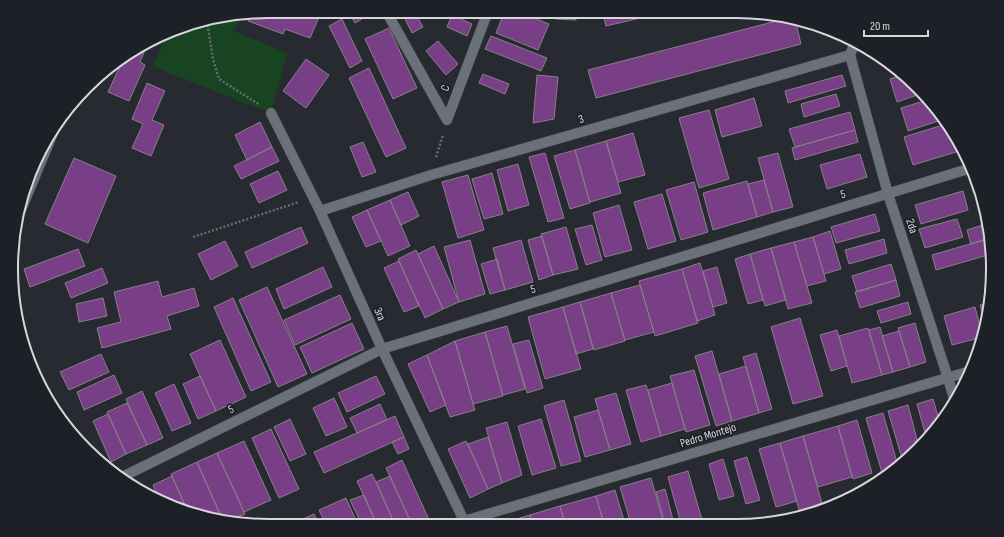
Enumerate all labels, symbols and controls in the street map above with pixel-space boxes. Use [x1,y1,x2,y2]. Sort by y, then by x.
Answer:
scale bar [864,12,928,38]
text: 20 m [870,19,890,34]
street label: C [437,83,454,93]
street label: 3 [577,112,586,127]
street label: 5 [839,187,848,202]
street label: 2da [902,217,921,236]
street label: 5 [529,282,538,297]
street label: 3ra [370,305,389,323]
street label: 5 [226,402,237,417]
street label: Pedro Montejo [678,420,738,451]

